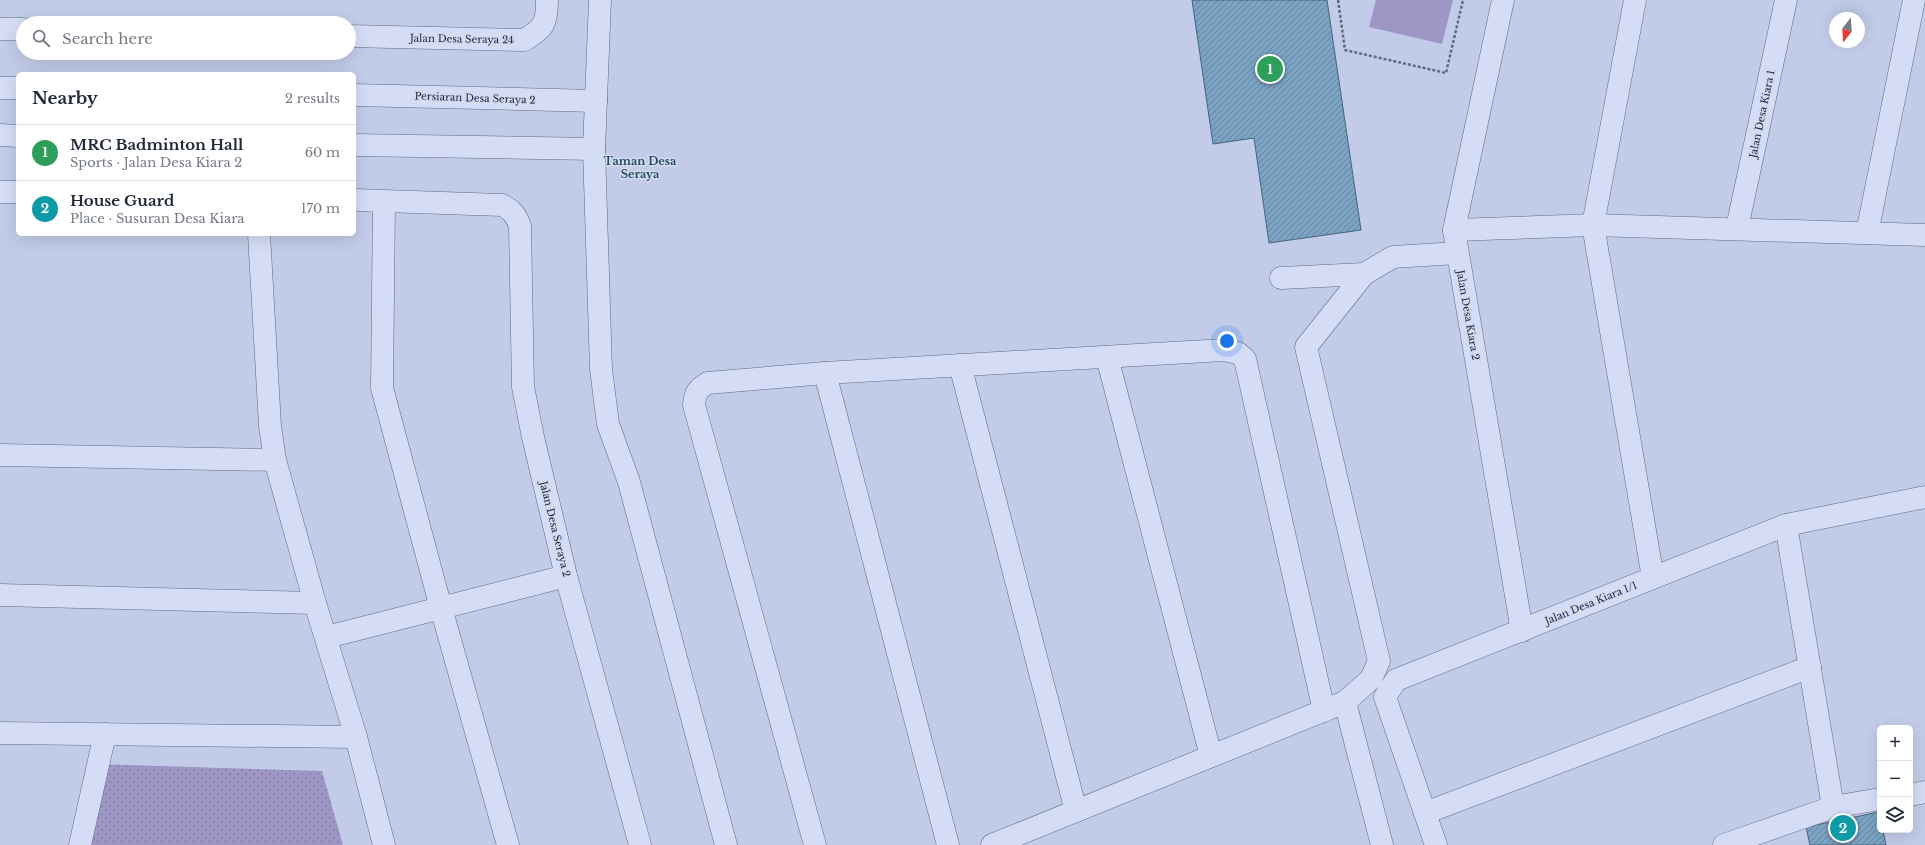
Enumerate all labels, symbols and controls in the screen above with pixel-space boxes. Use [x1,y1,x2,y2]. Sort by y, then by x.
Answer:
north arrow [1829,12,1865,48]
search box [16,16,356,60]
icon: search [30,27,52,49]
text: Search here [62,29,153,48]
street label: Jalan Desa Seraya 24 [408,32,514,46]
pin: 1 [1257,54,1283,84]
street label: Jalan Desa Kiara 1 [1746,69,1778,161]
text: Nearby [32,88,98,109]
street label: Persiaran Desa Seraya 2 [414,89,536,107]
text: 2 results [285,90,340,107]
text: MRC Badminton Hall [70,135,243,154]
text: 1 [42,144,48,161]
text: 60 m [305,144,340,161]
text: Sports · Jalan Desa Kiara 2 [70,154,242,171]
district label: Taman Desa Seraya [604,154,677,181]
text: House Guard [70,191,174,210]
text: 2 [41,200,49,217]
text: 170 m [301,200,340,217]
text: Place · Susuran Desa Kiara [70,210,245,227]
street label: Jalan Desa Kiara 2 [1453,267,1482,361]
your location [1217,331,1237,351]
street label: Jalan Desa Seraya 2 [536,478,573,578]
street label: Jalan Desa Kiara 1/1 [1541,579,1639,628]
map controls [1877,725,1913,833]
button: + [1877,725,1913,761]
button: − [1877,761,1913,797]
button: layers [1877,797,1913,833]
pin: 2 [1830,813,1856,843]

